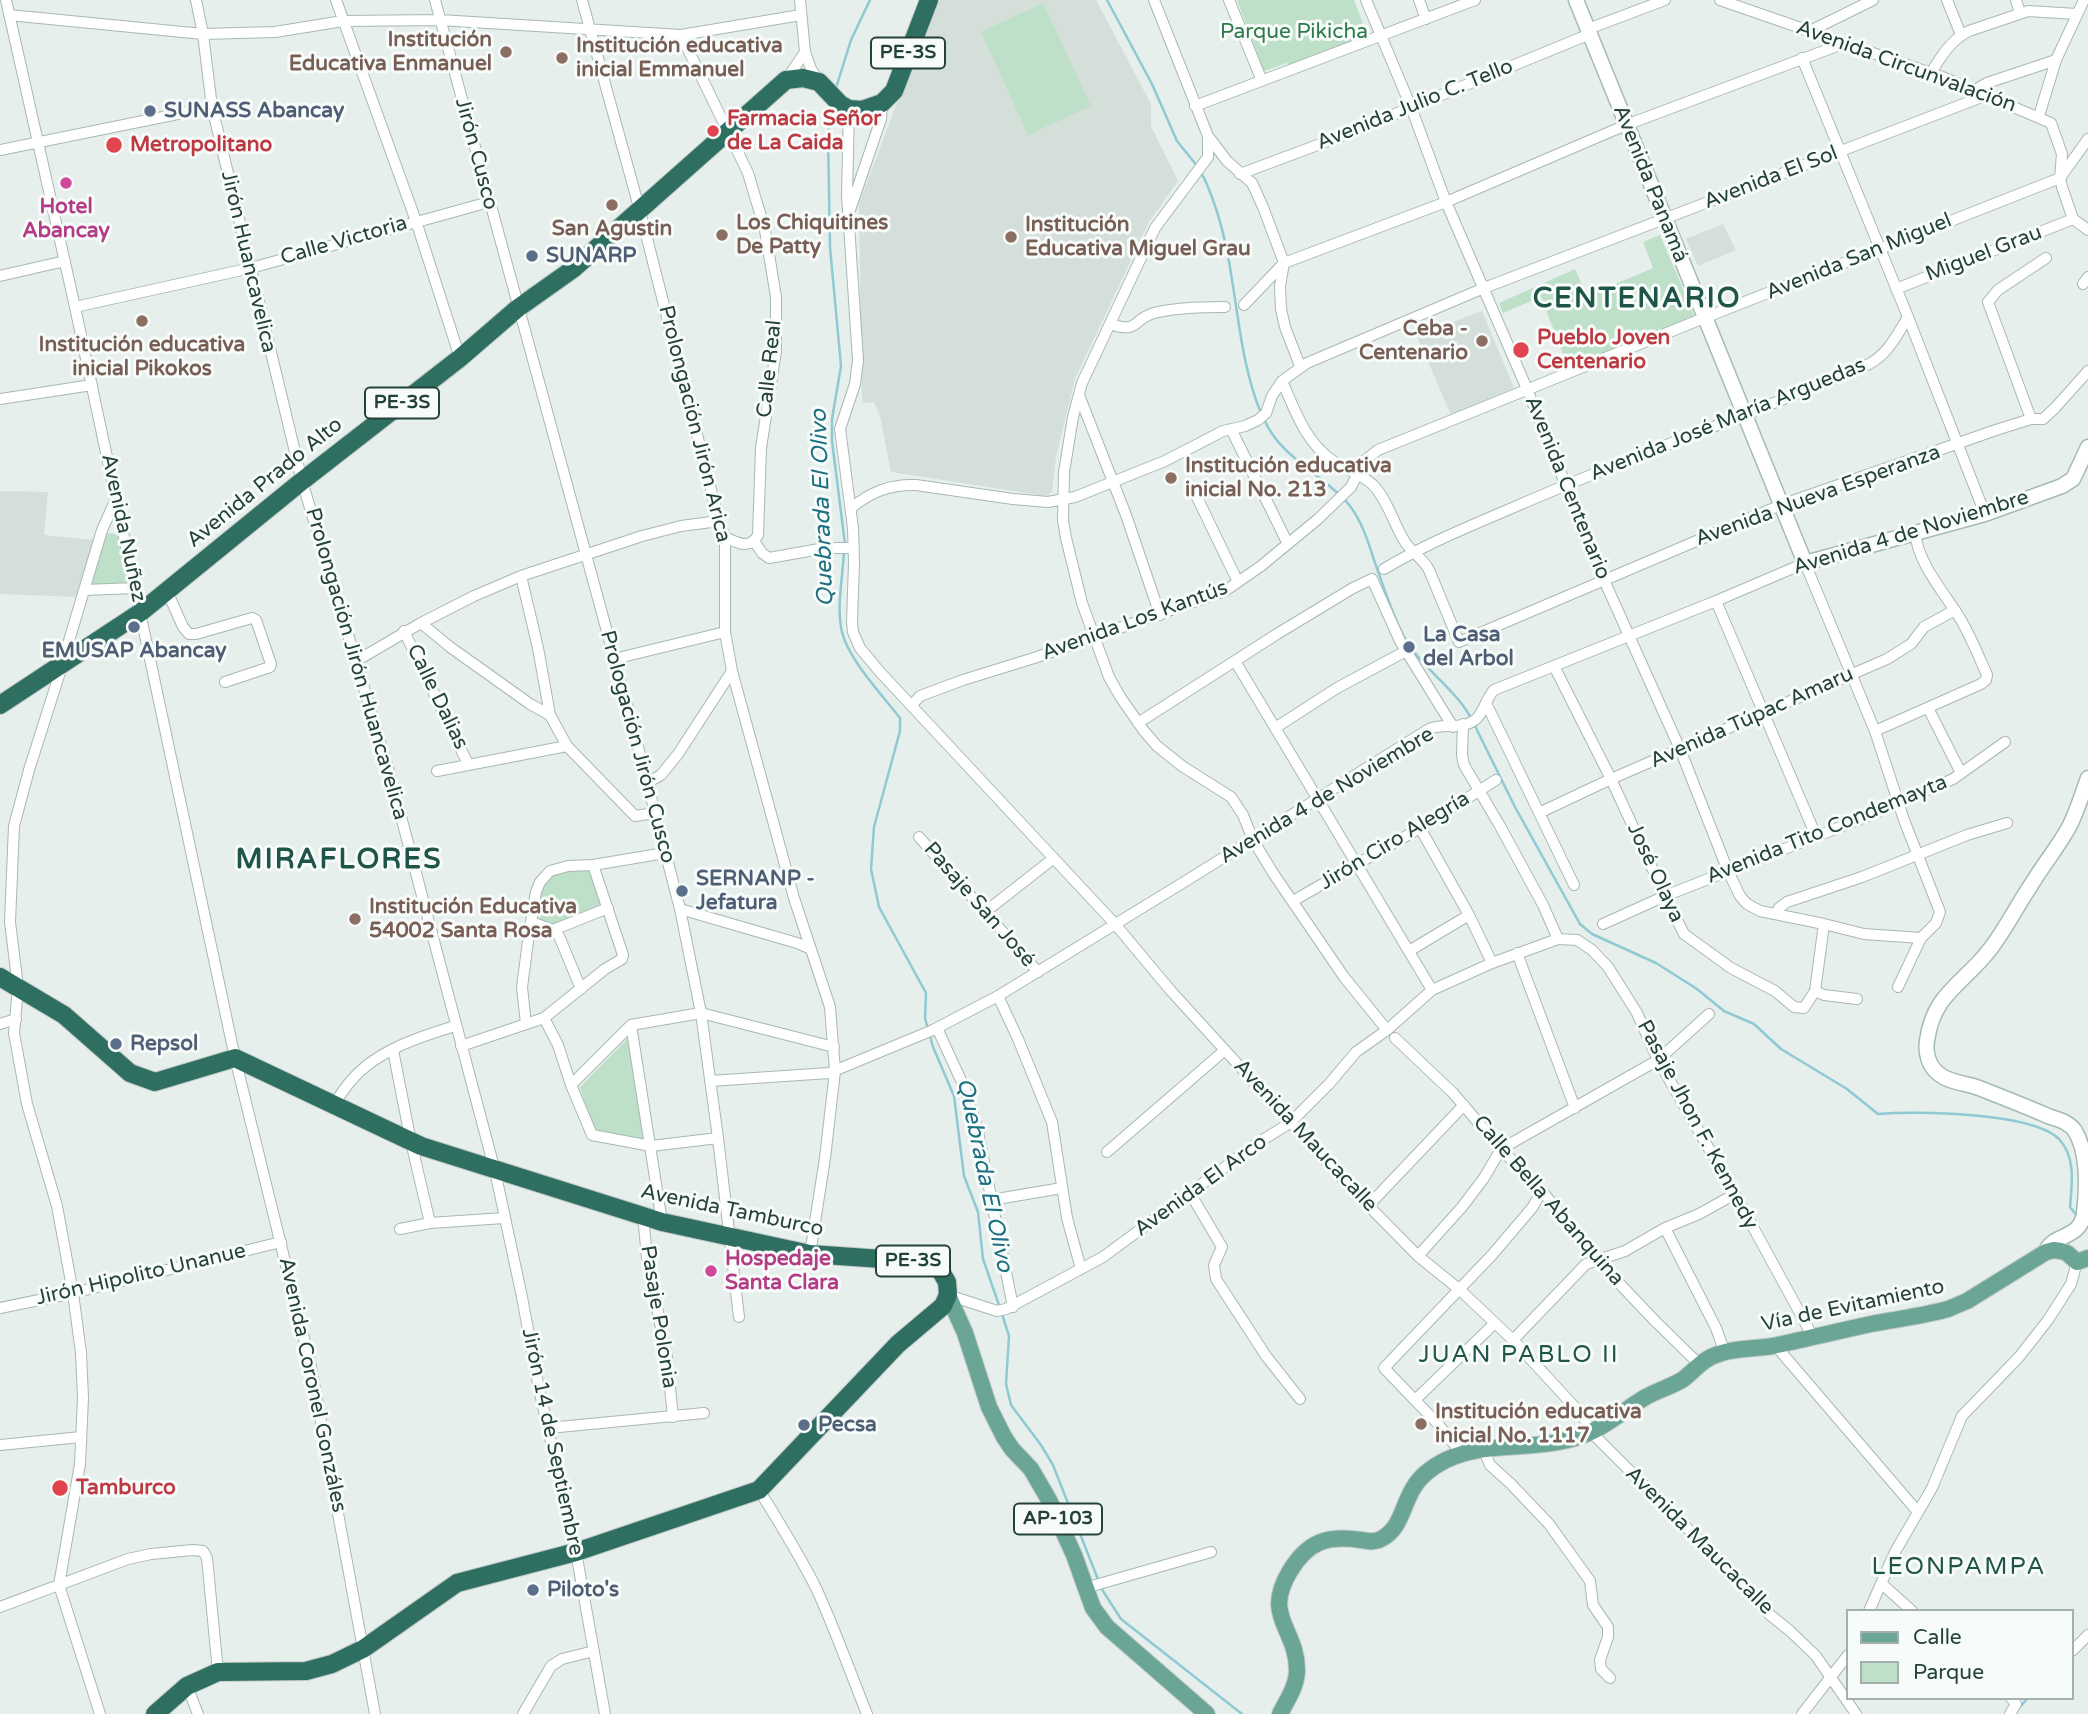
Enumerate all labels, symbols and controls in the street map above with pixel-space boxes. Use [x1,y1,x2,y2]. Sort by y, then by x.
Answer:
street label: Avenida Circunvalación [1793,15,2019,119]
park label: Parque Pikicha [1220,19,1368,45]
place label: Institución Educativa Enmanuel [289,27,492,77]
place label: Institución educativa inicial Emmanuel [576,33,783,83]
road number: PE-3S [871,38,945,68]
marker: Institución Educativa Enmanuel [498,44,514,60]
marker: Institución educativa inicial Emmanuel [554,50,570,66]
street label: Avenida Julio C. Tello [1313,54,1517,156]
street label: Jirón Cusco [449,95,503,213]
place label: SUNASS Abancay [164,98,344,124]
street label: Avenida Panamá [1607,102,1693,266]
marker: SUNASS Abancay [142,103,158,119]
place label: Farmacia Señor de La Caida [727,106,881,156]
marker: Farmacia Señor de La Caida [705,123,721,139]
place label: Metropolitano [130,132,272,158]
marker: Metropolitano [104,135,124,155]
street label: Avenida El Sol [1701,141,1841,215]
street label: Jirón Huancavelica [215,169,281,355]
marker: Hotel Abancay [58,175,74,191]
place label: Hotel Abancay [22,194,110,244]
marker: San Agustin [604,197,620,213]
street label: Avenida San Miguel [1763,208,1955,306]
place label: Los Chiquitines De Patty [736,210,888,260]
street label: Calle Victoria [278,211,410,271]
place label: Institución Educativa Miguel Grau [1025,212,1251,262]
place label: San Agustin [552,216,672,242]
street label: Miguel Grau [1922,220,2046,288]
marker: Los Chiquitines De Patty [714,227,730,243]
marker: Institución Educativa Miguel Grau [1003,229,1019,245]
place label: SUNARP [546,243,636,269]
marker: SUNARP [524,248,540,264]
district label: CENTENARIO [1534,283,1740,317]
street label: Prolongación Jirón Arica [652,303,736,545]
marker: Institución educativa inicial Pikokos [134,313,150,329]
place label: Ceba - Centenario [1359,316,1468,366]
street label: Calle Real [752,319,788,419]
place label: Pueblo Joven Centenario [1537,325,1670,375]
place label: Institución educativa inicial Pikokos [39,332,245,382]
marker: Ceba - Centenario [1474,333,1490,349]
marker: Pueblo Joven Centenario [1511,340,1531,360]
street label: Avenida José María Arguedas [1586,353,1870,487]
road number: PE-3S [365,388,439,418]
street label: Avenida Centenario [1519,393,1615,583]
water label: Quebrada El Olivo [806,409,840,607]
street label: Avenida Prado Alto [182,412,348,554]
street label: Avenida Nueva Esperanza [1692,440,1944,552]
street label: Avenida Nuñez [95,452,151,604]
place label: Institución educativa inicial No. 213 [1185,453,1392,503]
marker: Institución educativa inicial No. 213 [1163,470,1179,486]
street label: Avenida 4 de Noviembre [1790,485,2032,581]
street label: Prolongación Jirón Huancavelica [299,505,413,823]
street label: Avenida Los Kantús [1039,576,1231,666]
marker: EMUSAP Abancay [126,619,142,635]
place label: La Casa del Arbol [1423,622,1514,672]
street label: Prologación Jirón Cusco [594,628,680,866]
place label: EMUSAP Abancay [41,638,227,664]
marker: La Casa del Arbol [1401,639,1417,655]
street label: Calle Dalias [401,640,473,754]
street label: Avenida Túpac Amaru [1646,662,1858,774]
street label: Avenida 4 de Noviembre [1215,722,1439,870]
street label: Avenida Tito Condemayta [1703,770,1951,890]
street label: Jirón Ciro Alegría [1315,786,1475,896]
street label: José Olaya [1621,819,1689,927]
street label: Pasaje San José [918,837,1040,973]
district label: MIRAFLORES [237,844,441,878]
place label: SERNANP - Jefatura [696,866,815,916]
marker: SERNANP - Jefatura [674,883,690,899]
place label: Institución Educativa 54002 Santa Rosa [369,894,577,944]
marker: Institución Educativa 54002 Santa Rosa [347,911,363,927]
street label: Pasaje Jhon F. Kennedy [1631,1016,1763,1234]
place label: Repsol [130,1031,198,1057]
marker: Repsol [108,1036,124,1052]
street label: Avenida Maucacalle [1228,1054,1382,1218]
water label: Quebrada El Olivo [950,1076,1018,1274]
street label: Calle Bella Abanquina [1467,1111,1629,1291]
street label: Avenida El Arco [1130,1130,1272,1242]
street label: Avenida Tamburco [638,1179,826,1243]
street label: Jirón Hipolito Unanue [34,1239,248,1311]
street label: Pasaje Polonia [634,1244,682,1390]
place label: Hospedaje Santa Clara [725,1246,839,1296]
road number: PE-3S [876,1246,950,1276]
street label: Avenida Coronel Gonzáles [273,1255,351,1515]
marker: Hospedaje Santa Clara [703,1263,719,1279]
street label: Vía de Evitamiento [1759,1274,1947,1338]
street label: Jirón 14 de Septiembre [516,1326,588,1558]
district label: JUAN PABLO II [1420,1342,1618,1370]
place label: Institución educativa inicial No. 1117 [1435,1399,1642,1449]
place label: Pecsa [818,1412,877,1438]
marker: Institución educativa inicial No. 1117 [1413,1416,1429,1432]
marker: Pecsa [796,1417,812,1433]
street label: Avenida Maucacalle [1620,1462,1778,1620]
place label: Tamburco [76,1475,176,1501]
marker: Tamburco [50,1478,70,1498]
road number: AP-103 [1014,1504,1102,1534]
district label: LEONPAMPA [1873,1554,2045,1582]
place label: Piloto's [547,1577,619,1603]
marker: Piloto's [525,1582,541,1598]
legend [1846,1609,2074,1700]
text: Calle [1913,1625,1962,1650]
text: Parque [1913,1660,1984,1685]

